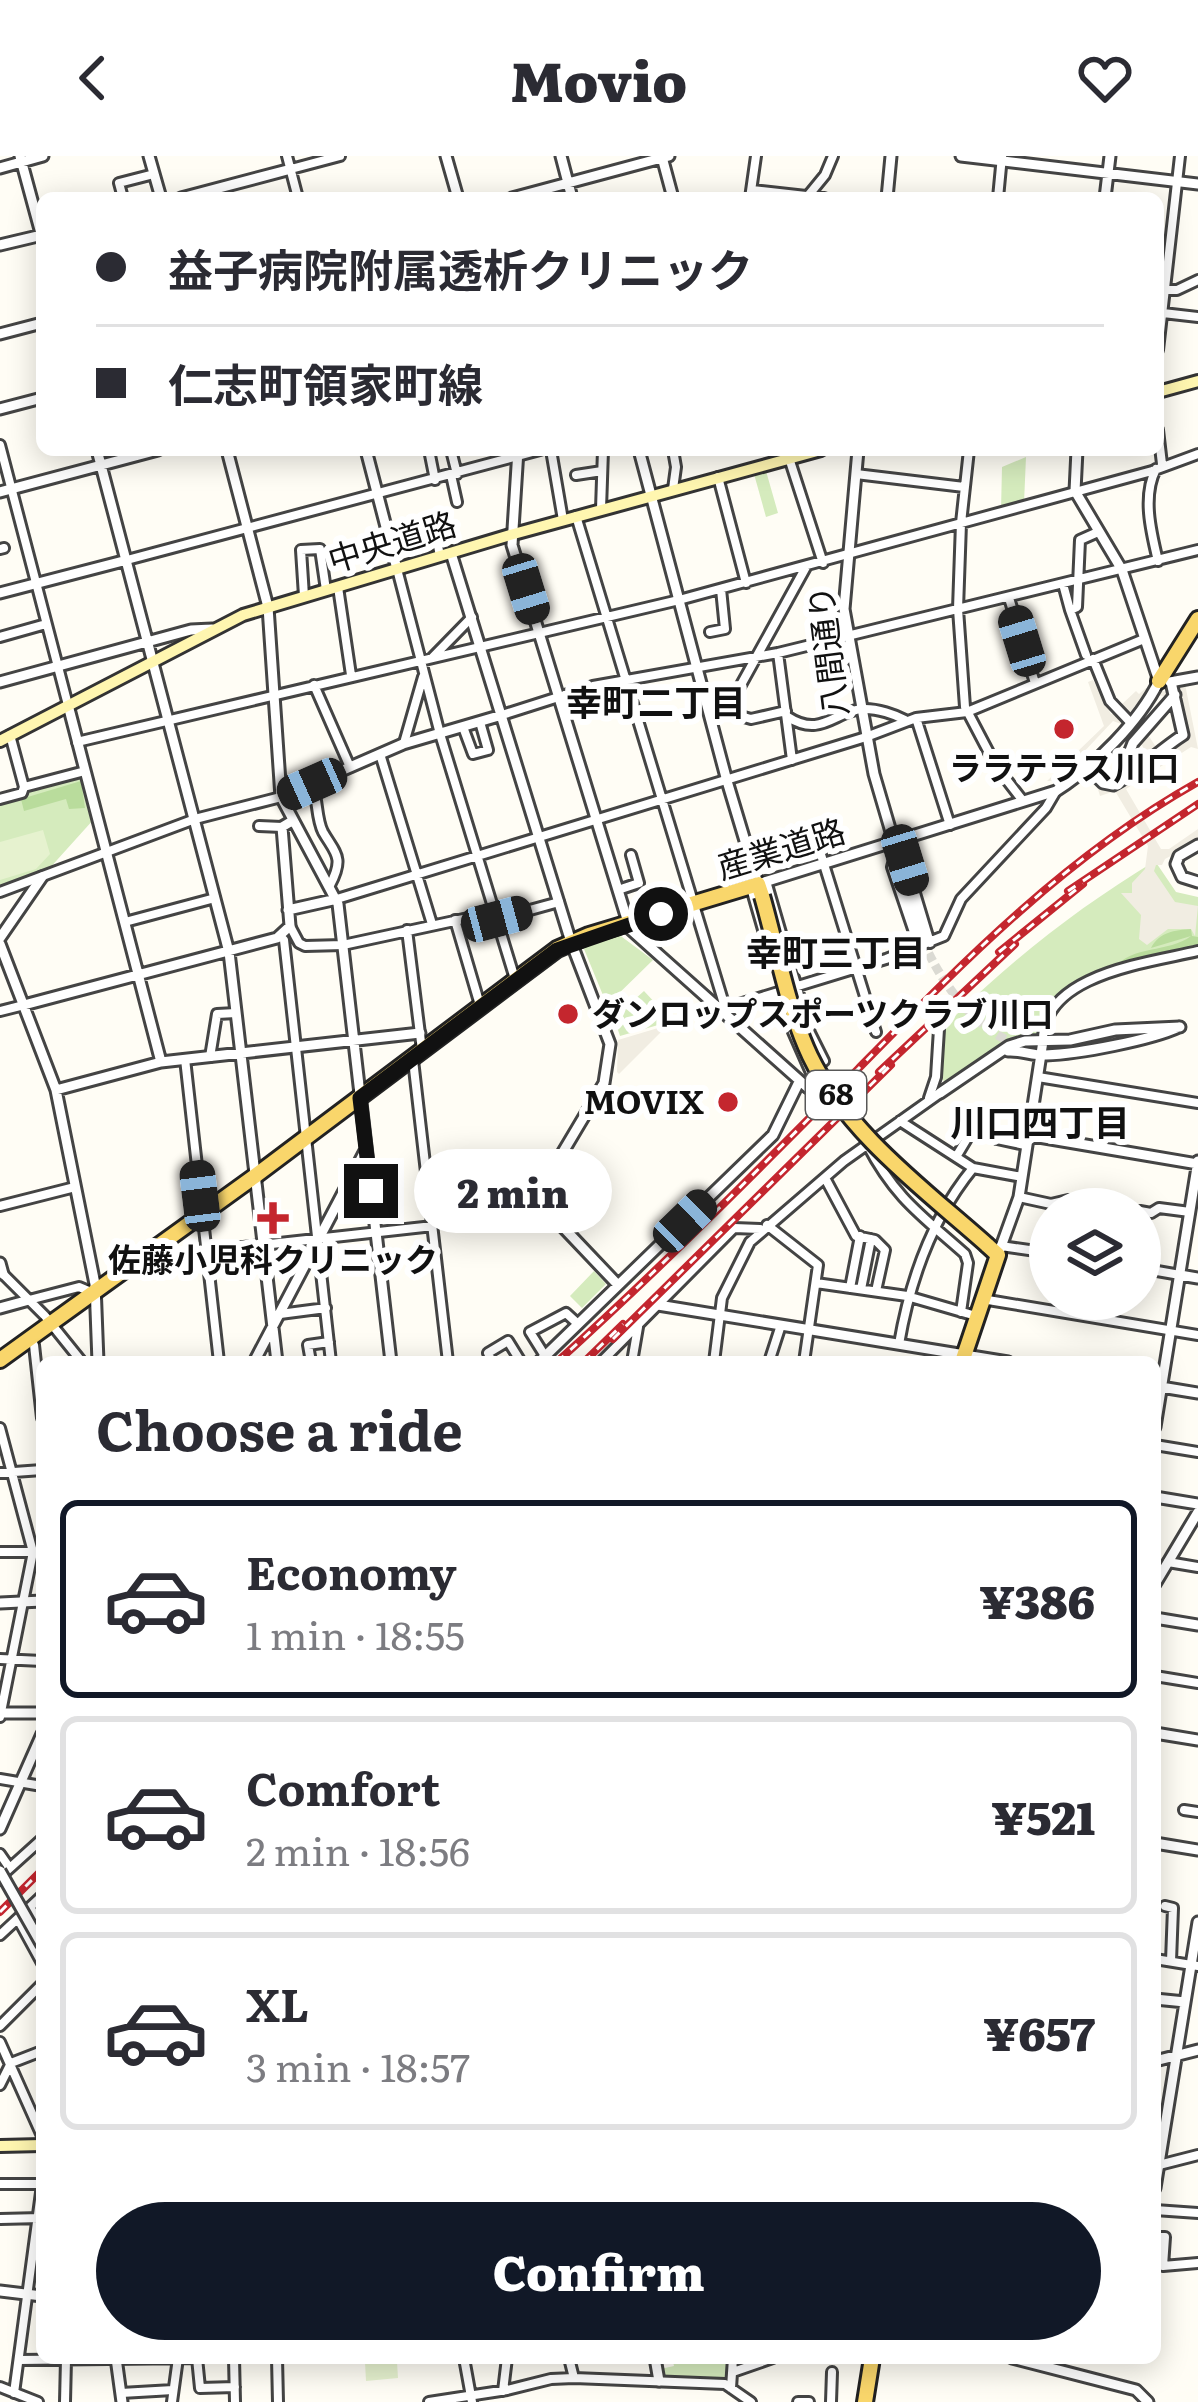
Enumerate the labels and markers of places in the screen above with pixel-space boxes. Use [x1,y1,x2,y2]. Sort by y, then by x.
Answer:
marker: ララテラス川口 [1051,716,1077,742]
place label: ララテラス川口 [949,741,1179,790]
place label: ダンロップスポーツクラブ川口 [592,987,1053,1036]
marker: ダンロップスポーツクラブ川口 [555,1001,581,1027]
place label: MOVIX [584,1075,704,1124]
marker: MOVIX [715,1089,741,1115]
marker: 佐藤小児科クリニック [257,1202,289,1234]
place label: 佐藤小児科クリニック [108,1233,438,1282]

